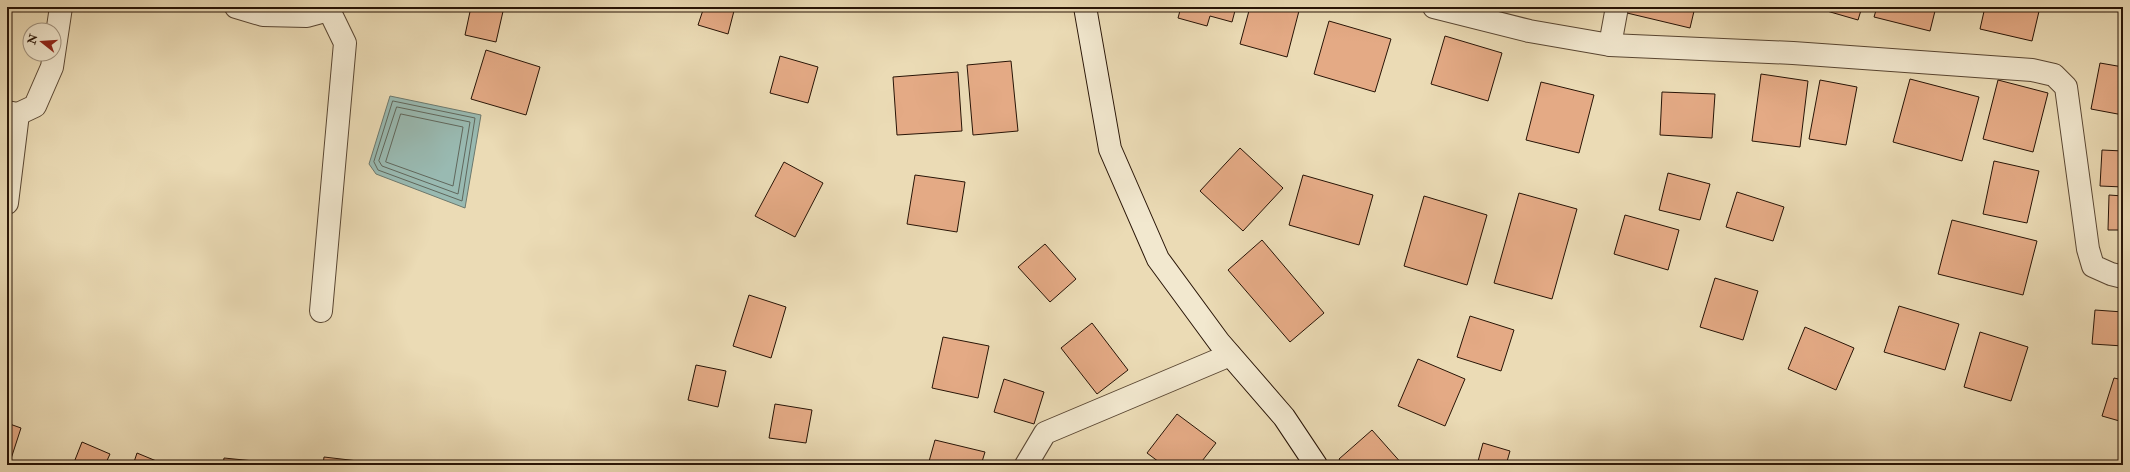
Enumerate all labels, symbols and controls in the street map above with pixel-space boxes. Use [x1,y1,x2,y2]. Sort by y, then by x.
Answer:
north arrow [22,22,62,62]
text: N [25,32,41,47]

